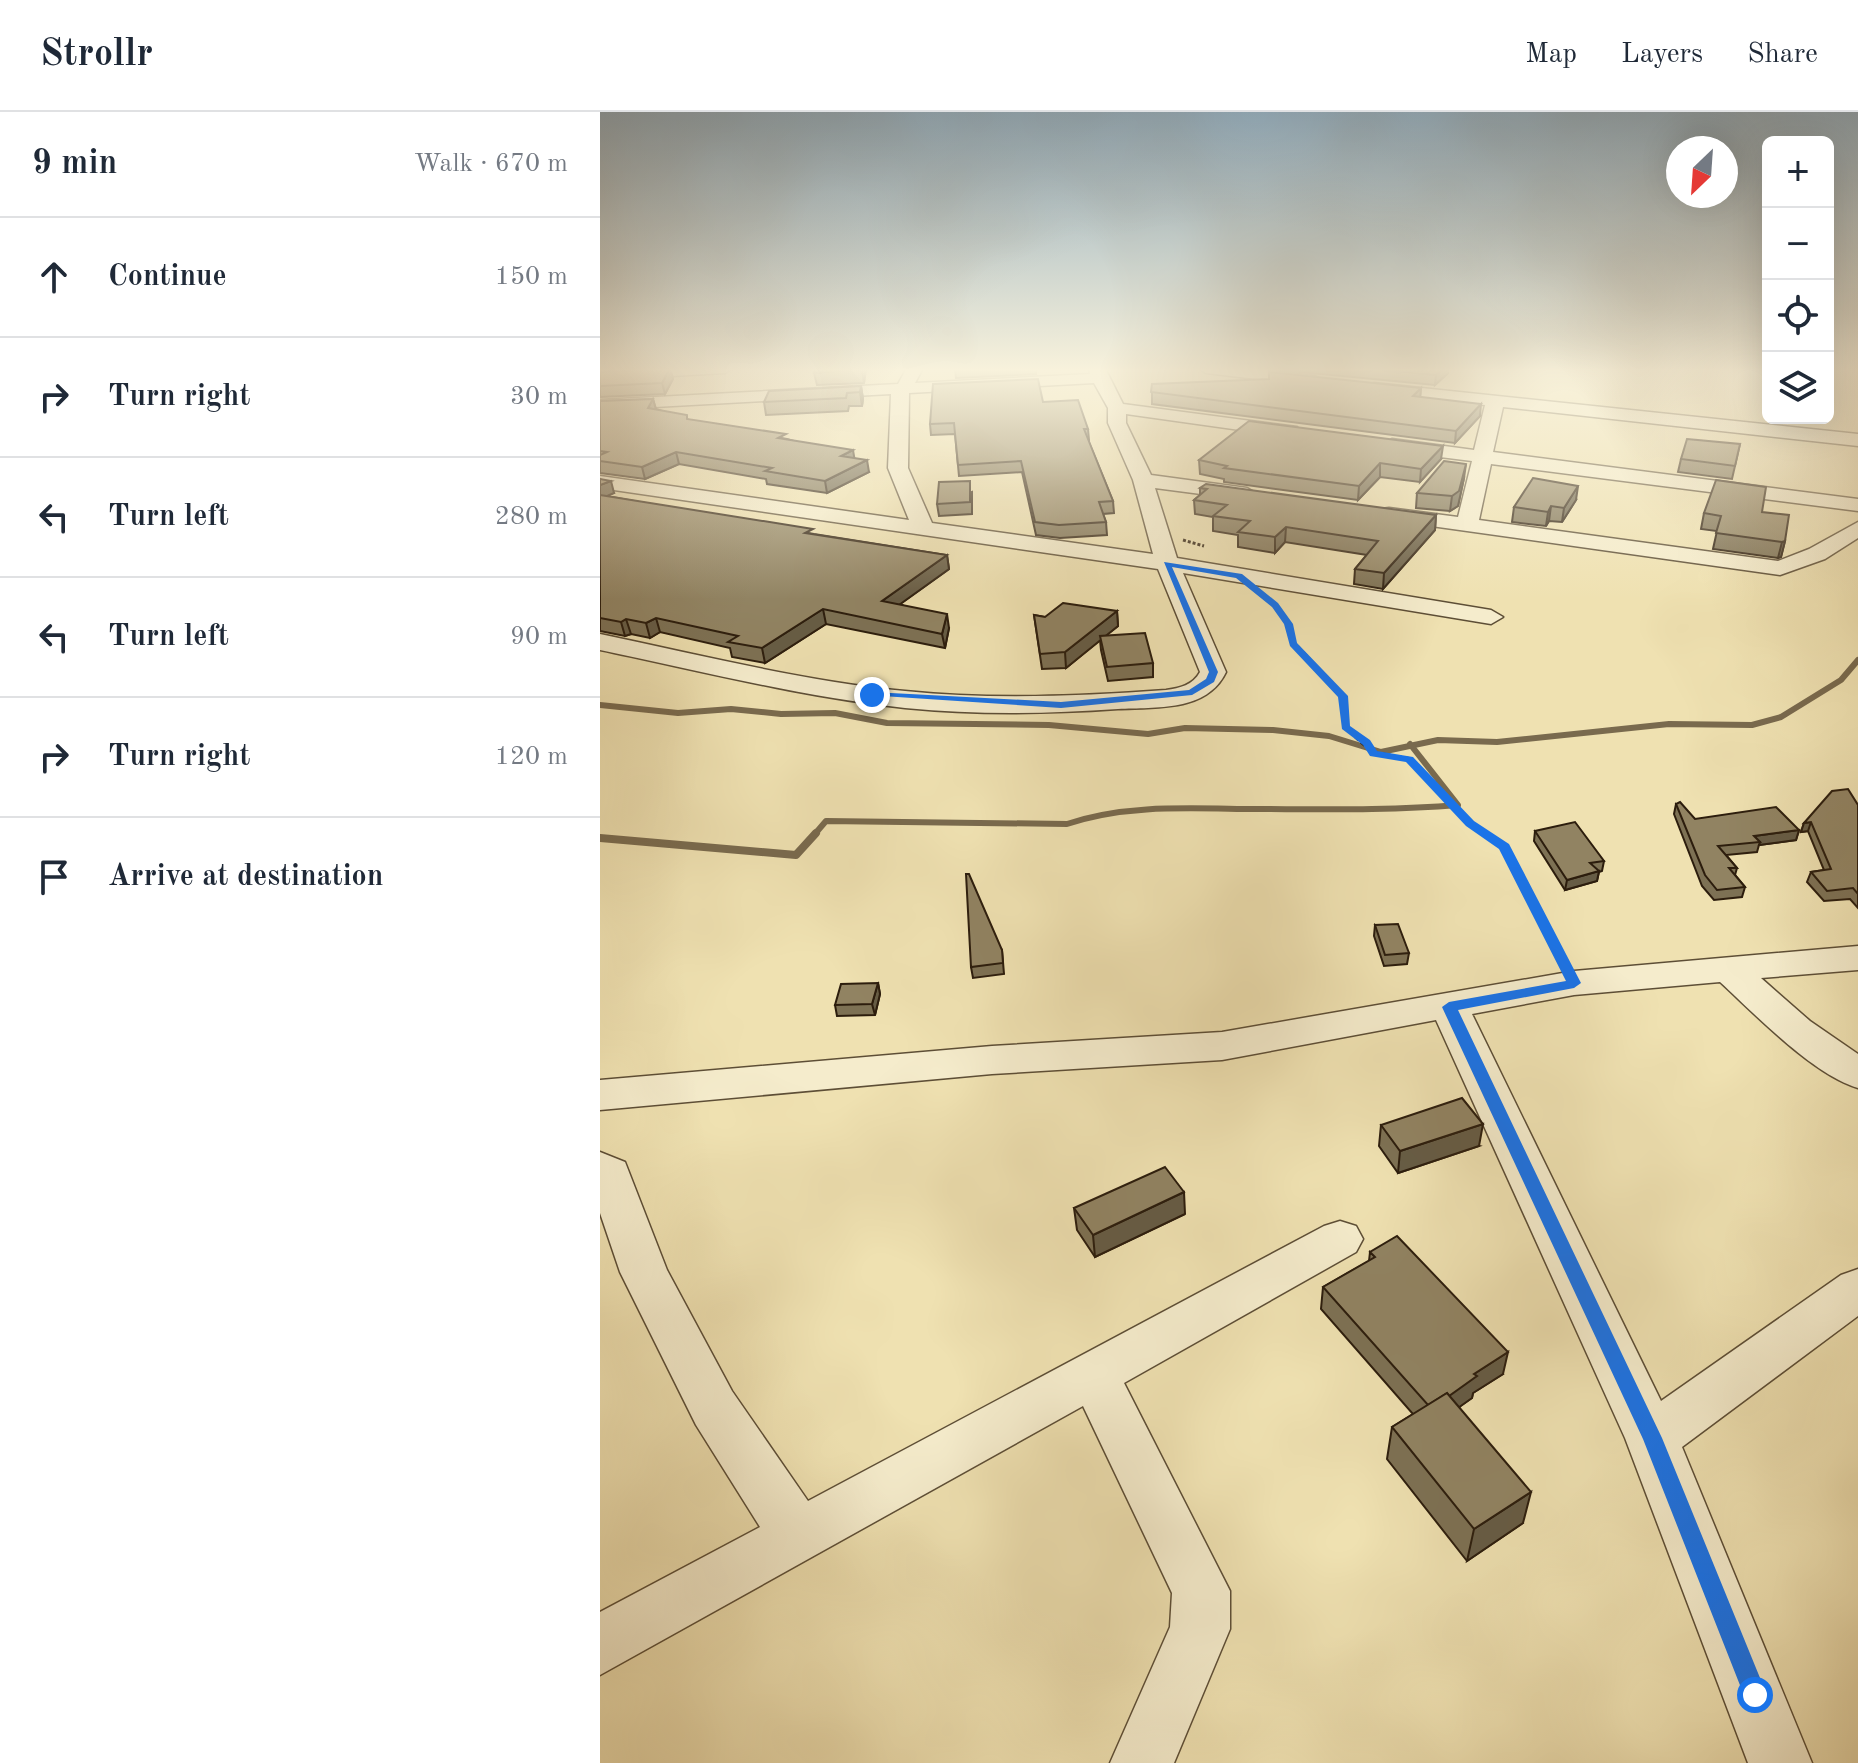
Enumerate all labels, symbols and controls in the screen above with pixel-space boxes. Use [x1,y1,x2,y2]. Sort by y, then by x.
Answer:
text: Strollr [40,36,153,74]
text: Map [1525,41,1577,69]
text: Layers [1621,41,1703,69]
text: Share [1747,41,1818,69]
north arrow [1666,136,1738,208]
map controls [1762,136,1834,424]
button: + [1762,136,1834,208]
text: 9 min [32,147,117,181]
text: Walk · 670 m [414,151,568,177]
button: − [1762,208,1834,280]
icon: ahead [32,255,76,299]
text: Continue [108,262,227,292]
text: 150 m [495,264,568,290]
button: locate [1762,280,1834,352]
button: layers [1762,352,1834,424]
icon: right [32,375,76,419]
text: Turn right [108,382,250,412]
text: 30 m [510,384,568,410]
icon: left [32,495,76,539]
text: Turn left [108,502,229,532]
text: 280 m [495,504,568,530]
icon: left [32,615,76,659]
text: Turn left [108,622,229,652]
text: 90 m [510,624,568,650]
route end [854,677,890,713]
icon: right [32,735,76,779]
text: Turn right [108,742,250,772]
text: 120 m [495,744,568,770]
icon: arrive [32,855,76,899]
text: Arrive at destination [108,862,383,892]
route start [1737,1677,1773,1713]

